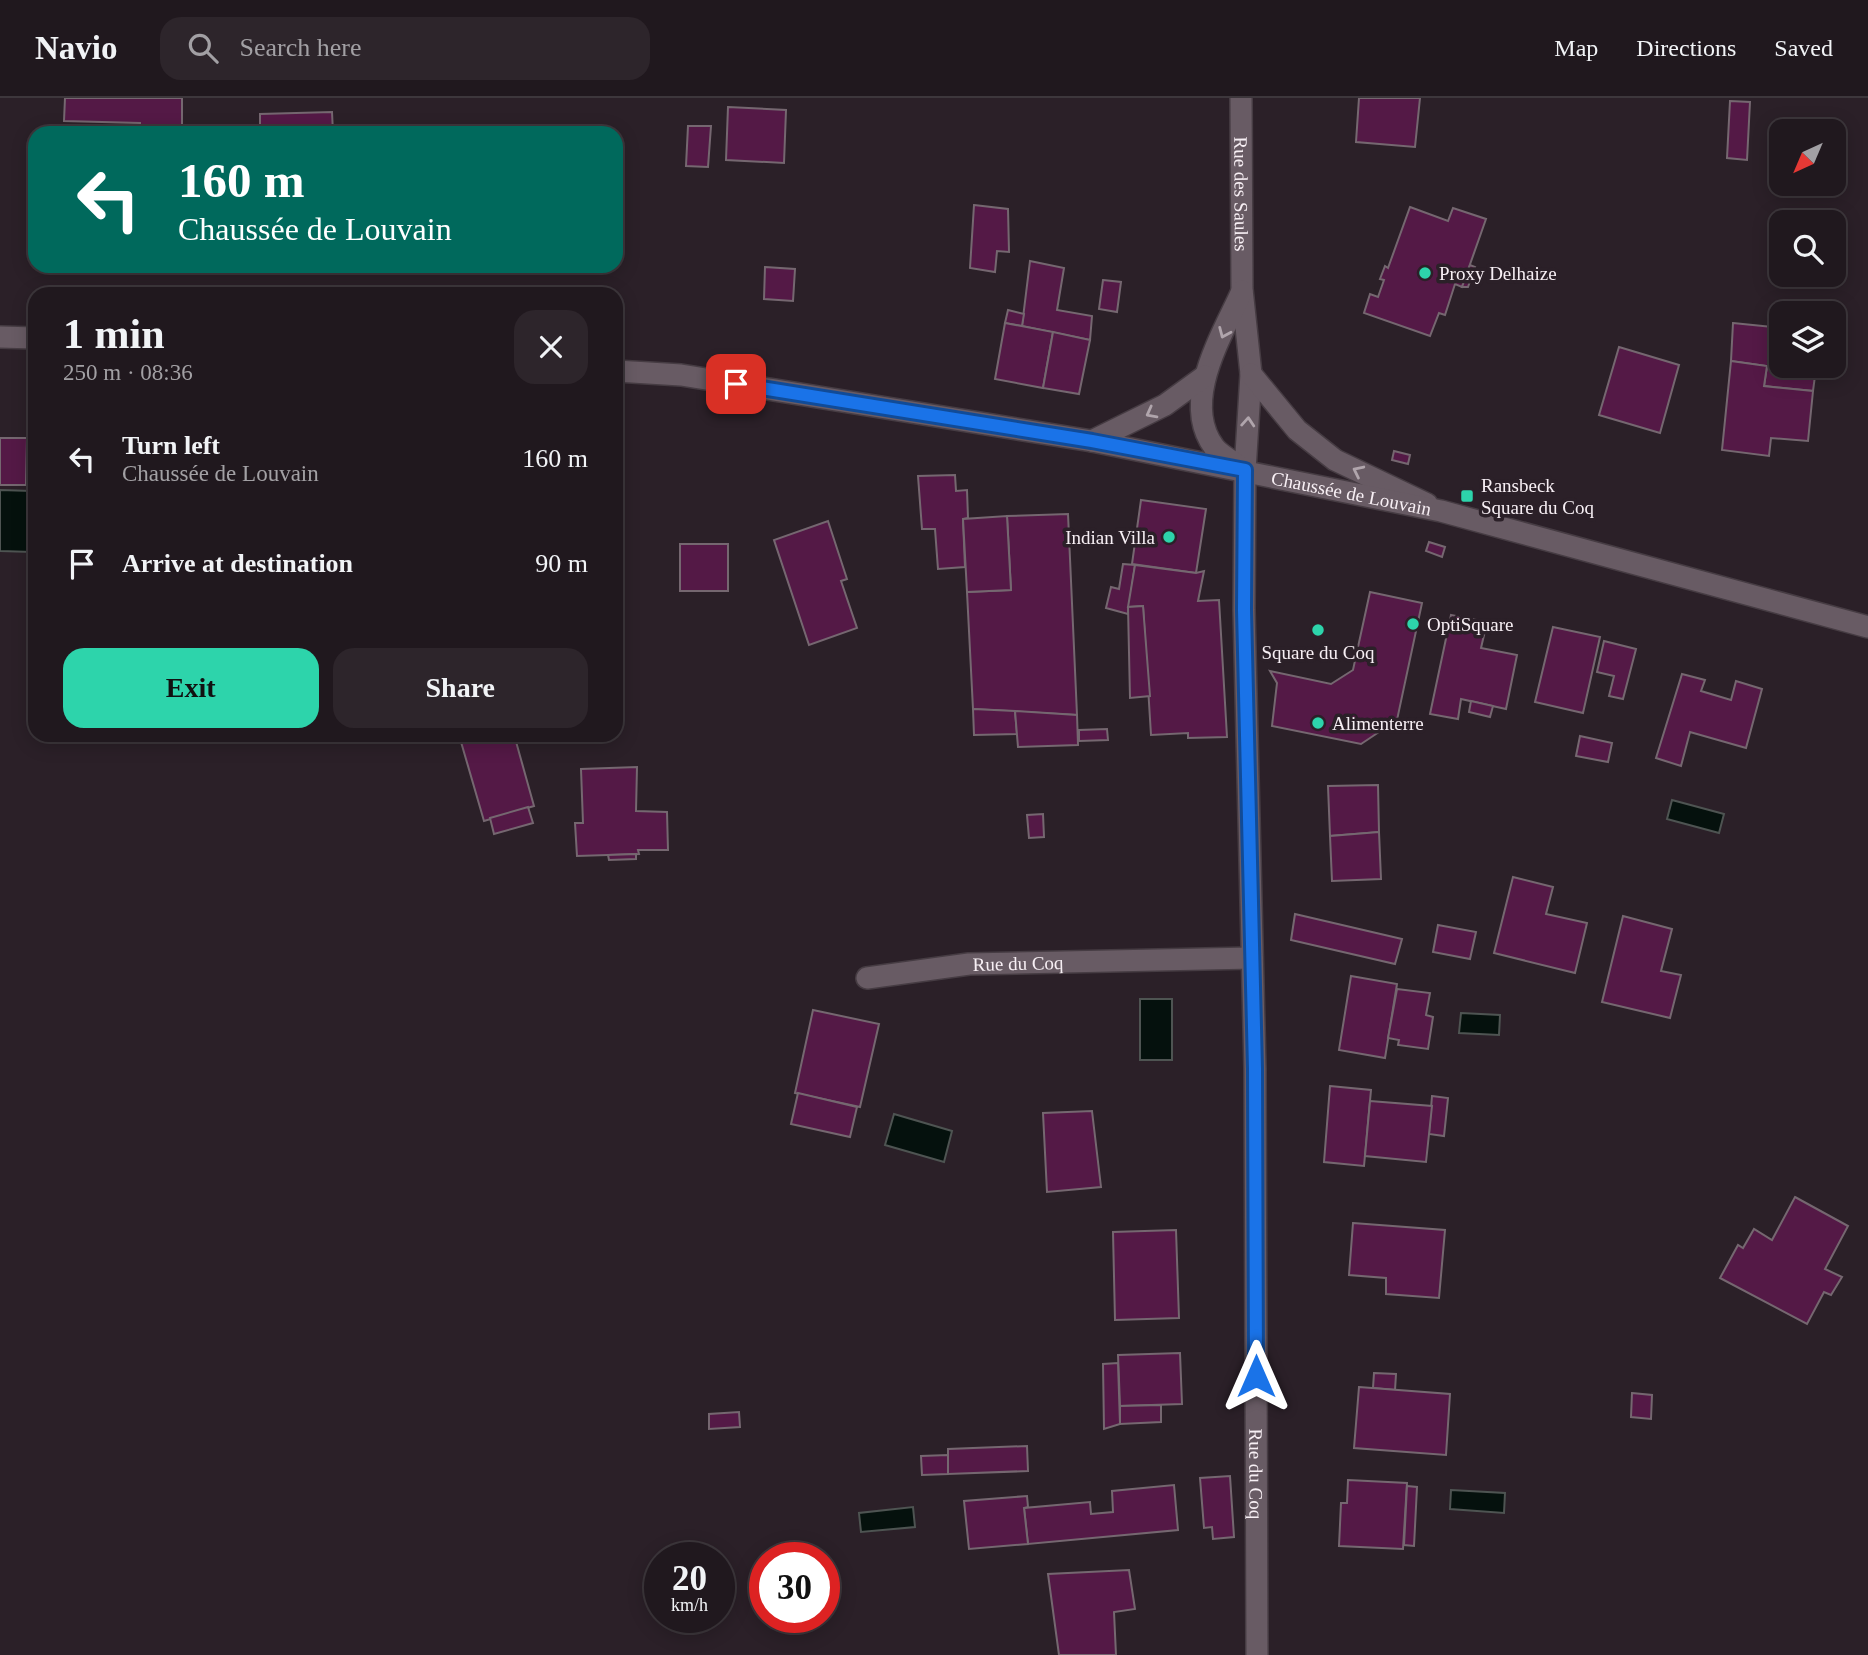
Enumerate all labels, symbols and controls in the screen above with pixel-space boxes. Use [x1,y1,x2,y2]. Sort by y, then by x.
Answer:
search box [160,17,650,80]
icon: search [184,29,222,67]
text: Navio [35,30,118,66]
text: Search here [240,33,361,62]
text: Map [1554,35,1598,61]
text: Directions [1636,35,1736,61]
text: Saved [1774,35,1833,61]
north arrow [1769,119,1846,196]
map controls [1769,119,1846,378]
street label: Rue des Saules [1230,136,1252,252]
text: 160 m [178,153,305,208]
icon: left [63,154,154,245]
button: search [1769,210,1846,287]
text: Chaussée de Louvain [178,211,452,247]
place label: Proxy Delhaize [1439,263,1557,284]
marker: Proxy Delhaize [1417,265,1433,281]
button: layers [1769,301,1846,378]
button: close [514,310,588,384]
text: 1 min [63,311,165,357]
one-way arrow [1218,326,1232,338]
pin [706,354,766,414]
text: 250 m · 08:36 [63,360,193,385]
icon: arrive [717,365,755,403]
one-way arrow [1145,404,1158,418]
one-way arrow [1240,416,1255,427]
text: Turn left [122,431,220,460]
icon: left [63,440,101,478]
text: 160 m [522,444,588,473]
text: Chaussée de Louvain [122,461,319,486]
one-way arrow [1353,465,1365,479]
street label: Chaussée de Louvain [1270,467,1434,520]
place label: Ransbeck Square du Coq [1481,475,1594,518]
marker: Ransbeck Square du Coq [1459,488,1475,504]
place label: Indian Villa [1065,527,1156,548]
marker: Indian Villa [1161,529,1177,545]
icon: arrive [63,545,101,583]
text: Arrive at destination [122,549,353,578]
text: 90 m [535,549,588,578]
place label: OptiSquare [1427,614,1514,635]
marker: OptiSquare [1405,616,1421,632]
marker: Square du Coq [1310,622,1326,638]
place label: Square du Coq [1262,642,1375,663]
button: Exit [63,648,319,728]
button: Share [333,648,588,728]
place label: Alimenterre [1332,713,1424,734]
marker: Alimenterre [1310,715,1326,731]
street label: Rue du Coq [972,952,1064,975]
position arrow [1219,1339,1293,1413]
street label: Rue du Coq [1245,1428,1267,1520]
speed limit sign: 30 [749,1542,840,1633]
text: 20 [672,1559,707,1598]
text: km/h [671,1595,708,1615]

